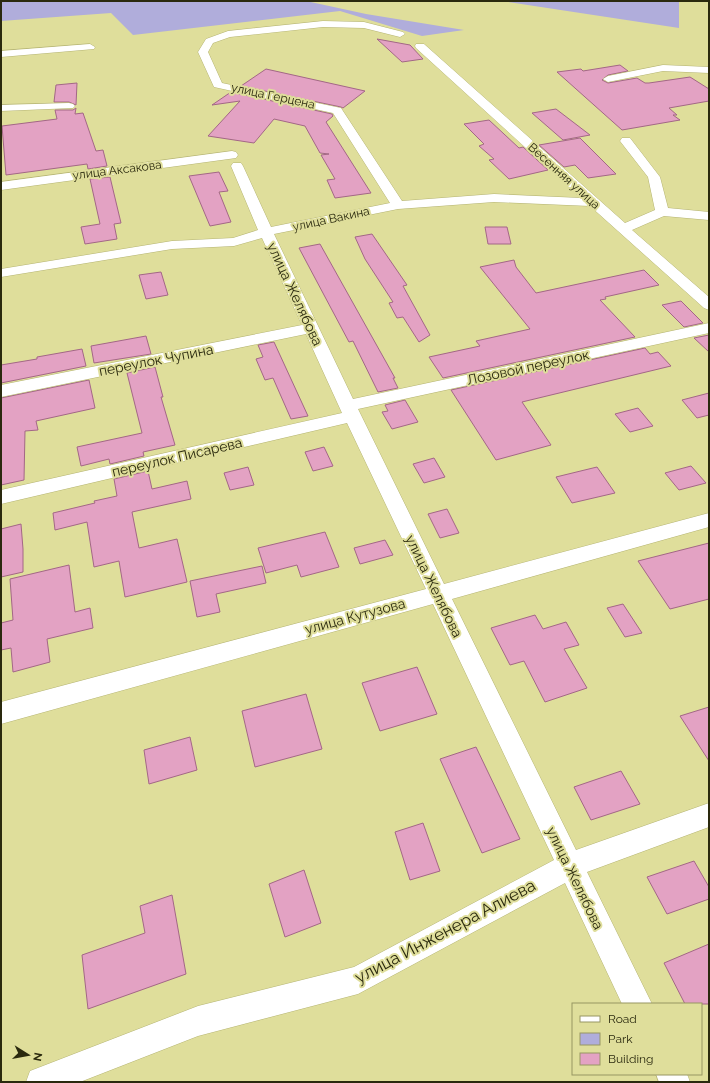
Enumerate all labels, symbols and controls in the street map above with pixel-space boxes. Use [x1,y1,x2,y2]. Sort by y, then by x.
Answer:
street label: улица Герцена [230,80,316,112]
street label: Весенняя улица [525,140,603,212]
street label: улица Аксакова [72,158,162,182]
street label: улица Вакина [291,204,371,234]
street label: улица Желябова [264,240,326,348]
street label: переулок Чупина [97,341,215,379]
street label: Лозовой переулок [465,346,591,388]
street label: переулок Писарева [110,434,244,480]
street label: улица Желябова [402,532,466,640]
street label: улица Кутузова [303,595,407,637]
street label: улица Желябова [543,824,607,932]
street label: улица Инженера Алиева [351,875,539,987]
legend [572,1003,702,1075]
text: Road [608,1012,637,1026]
text: Park [608,1032,633,1046]
north arrow [8,1035,48,1075]
text: N [30,1051,45,1062]
text: Building [608,1052,654,1066]

